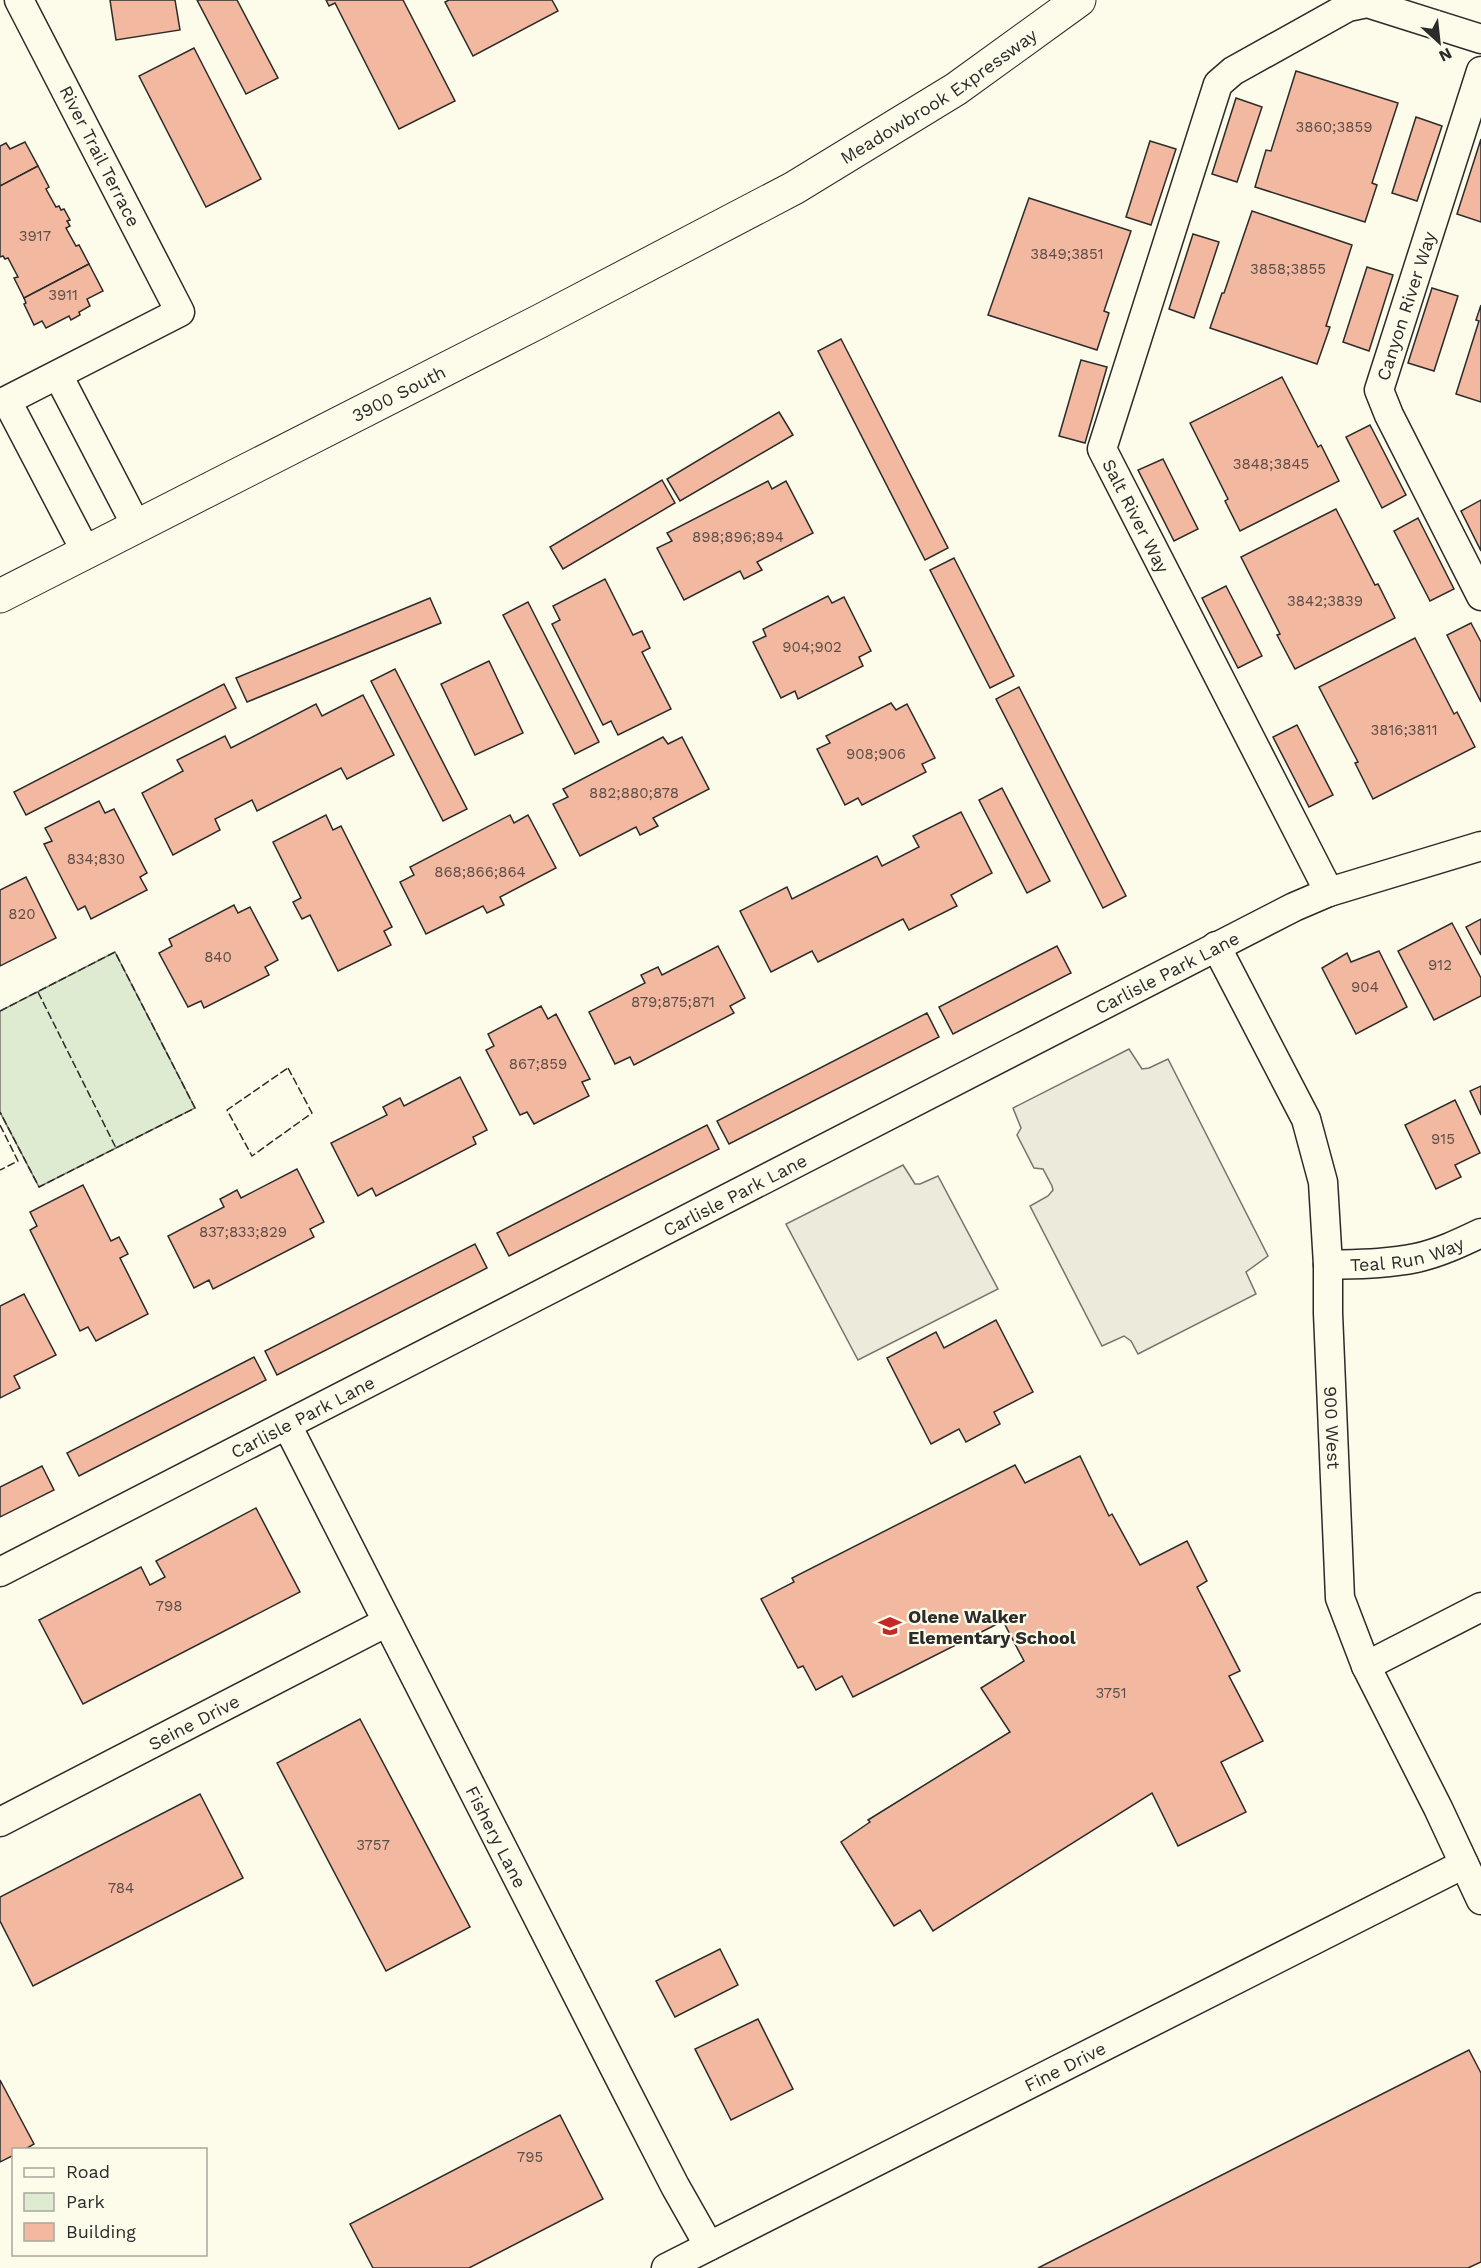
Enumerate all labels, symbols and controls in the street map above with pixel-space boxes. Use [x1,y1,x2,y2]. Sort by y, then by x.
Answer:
north arrow [1409,12,1469,72]
street label: Meadowbrook Expressway [836,23,1041,168]
text: N [1436,44,1455,66]
street label: River Trail Terrace [55,82,145,230]
house number: 3860;3859 [1296,118,1372,136]
house number: 3917 [19,227,51,245]
street label: Canyon River Way [1372,228,1440,383]
house number: 3849;3851 [1030,245,1104,263]
house number: 3858;3855 [1250,260,1326,278]
house number: 3911 [48,286,78,304]
street label: 3900 South [348,361,449,426]
house number: 3848;3845 [1233,455,1309,473]
street label: Salt River Way [1098,456,1174,577]
house number: 898;896;894 [692,528,784,546]
house number: 3842;3839 [1287,592,1363,610]
house number: 904;902 [782,638,842,656]
house number: 3816;3811 [1370,721,1438,739]
house number: 908;906 [846,745,906,763]
house number: 882;880;878 [589,784,679,802]
house number: 834;830 [67,850,125,868]
house number: 868;866;864 [434,863,526,881]
house number: 820 [8,905,36,923]
street label: Carlisle Park Lane [1092,927,1242,1018]
house number: 840 [204,948,232,966]
house number: 912 [1428,956,1452,974]
house number: 904 [1351,978,1379,996]
house number: 879;875;871 [631,993,715,1011]
house number: 867;859 [509,1055,567,1073]
house number: 915 [1431,1130,1455,1148]
street label: Carlisle Park Lane [659,1149,810,1240]
house number: 837;833;829 [199,1223,287,1241]
street label: Teal Run Way [1350,1232,1468,1275]
street label: Carlisle Park Lane [227,1371,378,1462]
street label: 900 West [1321,1385,1345,1470]
house number: 798 [156,1597,182,1615]
place label: Olene Walker Elementary School [908,1606,1076,1648]
school or university icon: Olene Walker Elementary School [877,1613,903,1639]
house number: 3751 [1095,1684,1127,1702]
street label: Seine Drive [145,1690,243,1754]
street label: Fishery Lane [462,1782,531,1891]
house number: 3757 [356,1836,390,1854]
house number: 784 [108,1879,134,1897]
street label: Fine Drive [1021,2037,1109,2095]
legend [12,2148,207,2256]
house number: 795 [517,2148,543,2166]
text: Road [66,2161,110,2182]
text: Park [66,2191,105,2212]
text: Building [66,2221,136,2242]

